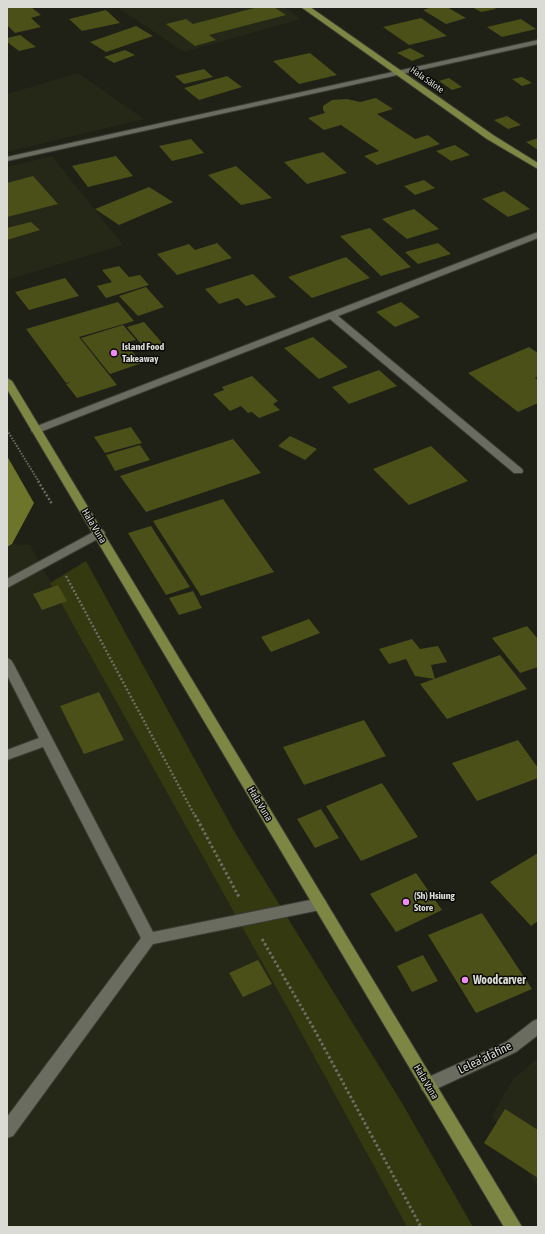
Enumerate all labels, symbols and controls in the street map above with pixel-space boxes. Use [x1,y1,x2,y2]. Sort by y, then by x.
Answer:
street label: Hala Sālote [408,65,446,95]
place label: Island Food Takeaway [122,341,164,364]
marker: Island Food Takeaway [109,348,119,358]
street label: Hala Vuna [79,507,109,545]
street label: Hala Vuna [245,785,275,823]
place label: (Sh) Hsiung Store [414,890,455,914]
marker: (Sh) Hsiung Store [401,897,411,907]
place label: Woodcarver [473,973,526,987]
marker: Woodcarver [460,975,470,985]
street label: Lelea’afafine [456,1039,514,1077]
street label: Hala Vuna [411,1063,441,1101]

